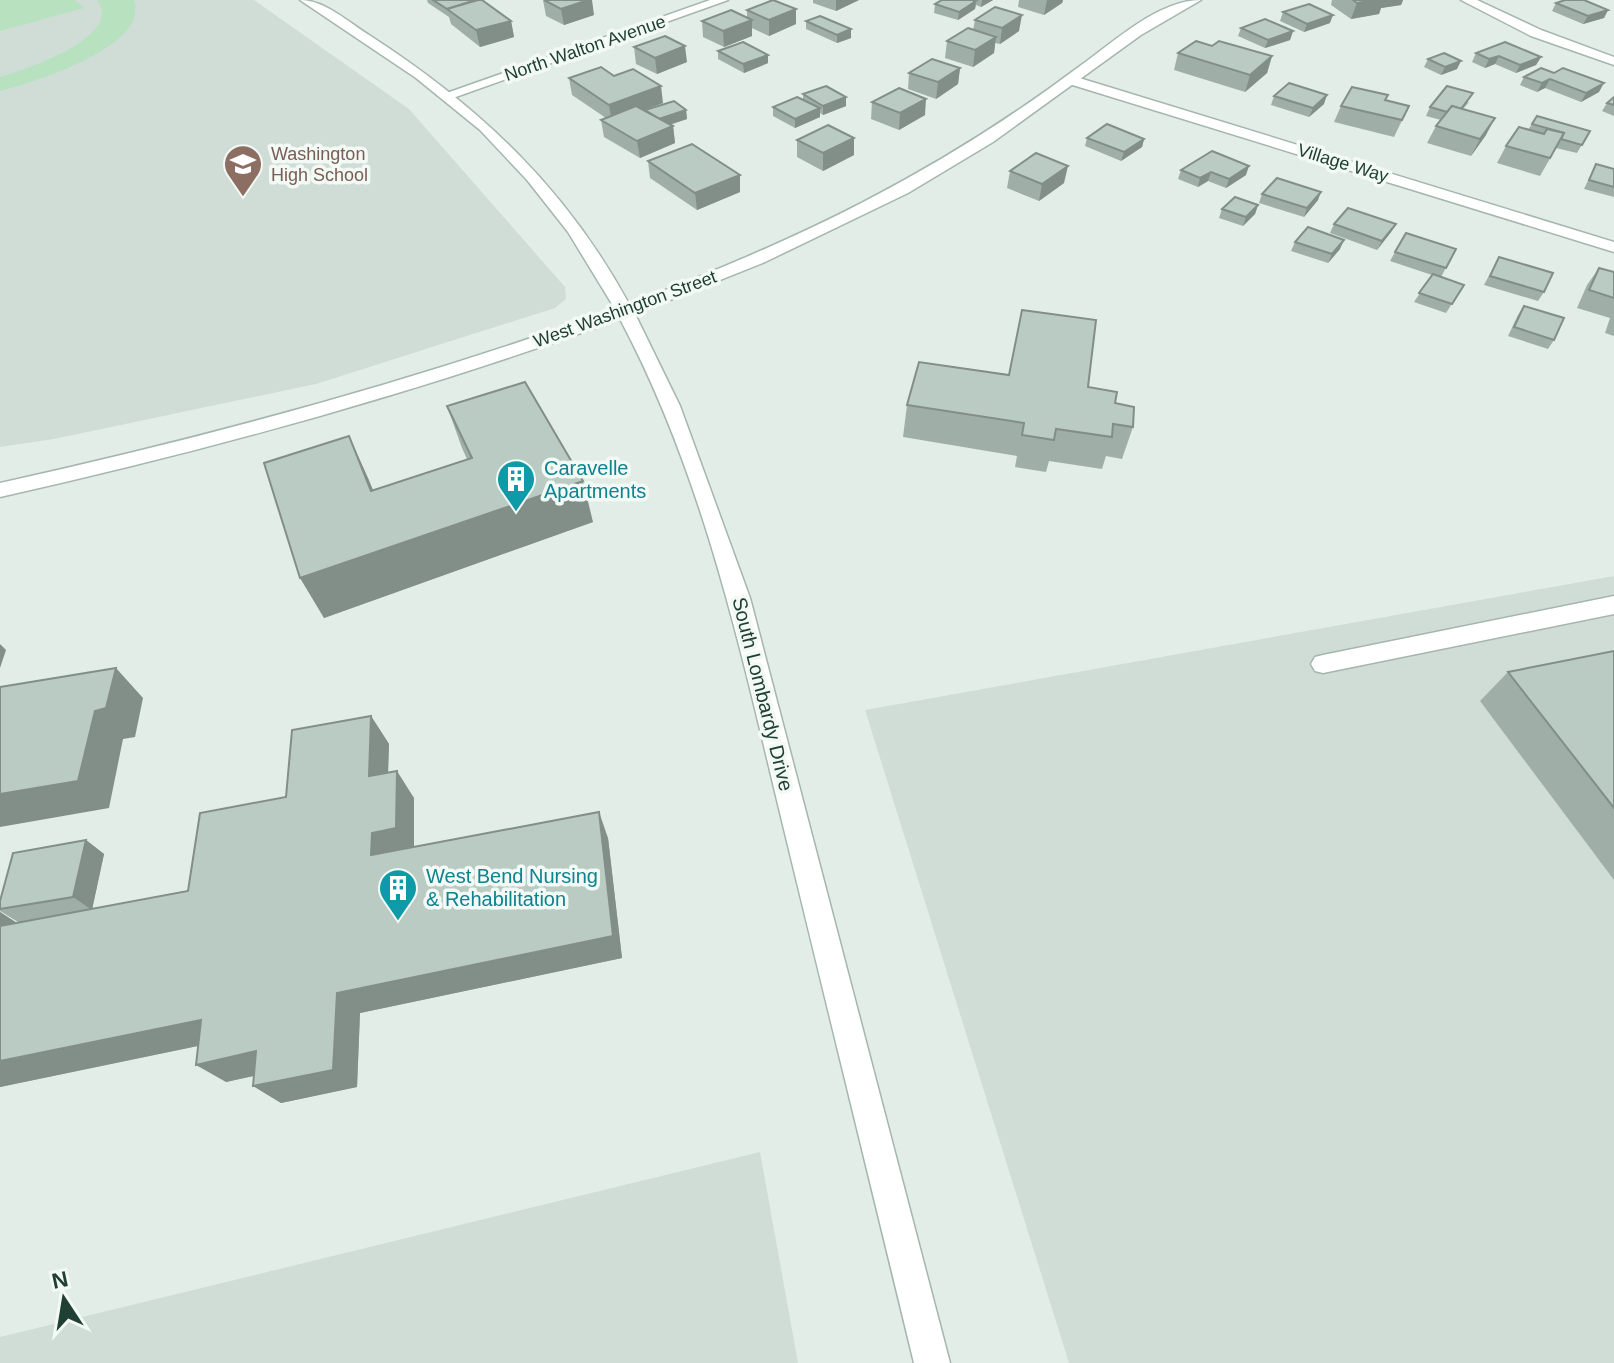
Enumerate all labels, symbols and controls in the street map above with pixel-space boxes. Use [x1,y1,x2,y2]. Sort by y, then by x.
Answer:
street label: North Walton Avenue [502,11,668,85]
street label: Village Way [1295,140,1391,186]
school or university icon: Washington High School [222,143,264,198]
place label: Washington High School [271,144,368,185]
street label: West Washington Street [531,267,719,351]
place label: Caravelle Apartments [544,457,646,502]
building icon: Caravelle Apartments [495,458,537,513]
street label: South Lombardy Drive [728,595,798,793]
place label: West Bend Nursing & Rehabilitation [426,865,598,910]
building icon: West Bend Nursing & Rehabilitation [377,867,419,922]
north arrow [24,1259,104,1339]
text: N [50,1266,70,1294]

